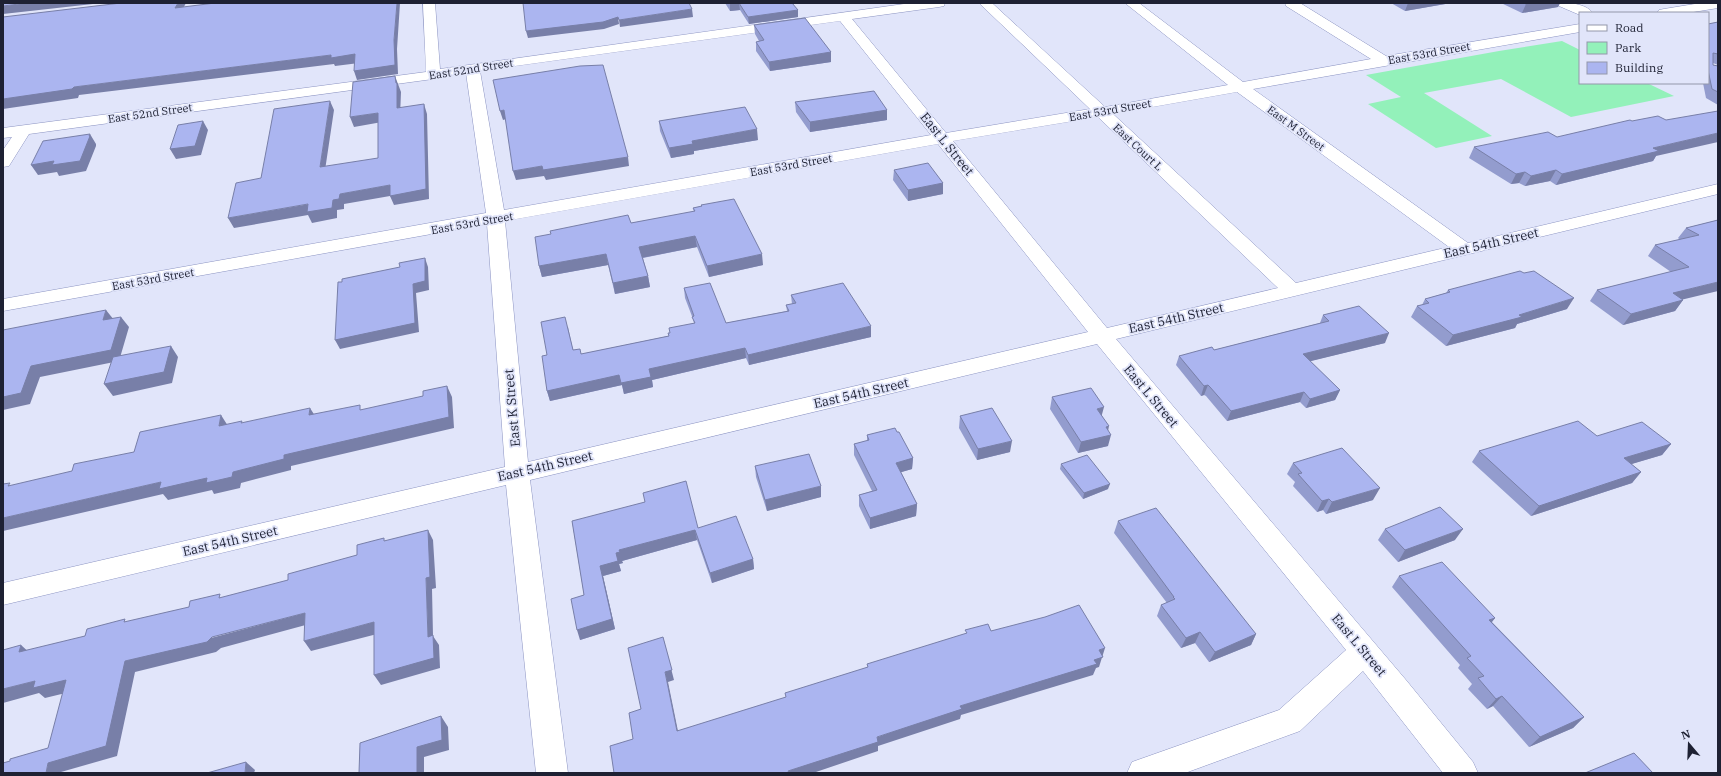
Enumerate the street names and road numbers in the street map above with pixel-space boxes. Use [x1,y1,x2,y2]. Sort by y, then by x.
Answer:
street label: East 53rd Street [1387,39,1471,67]
street label: East 52nd Street [428,55,514,83]
street label: East 53rd Street [1068,96,1152,124]
street label: East 52nd Street [107,100,193,126]
street label: East M Street [1264,102,1328,154]
street label: East L Street [916,109,978,179]
street label: East Court L [1110,120,1166,174]
street label: East 53rd Street [749,151,833,179]
street label: East 53rd Street [430,209,514,237]
street label: East 54th Street [1442,224,1541,262]
street label: East 53rd Street [111,265,195,293]
street label: East 54th Street [1127,299,1226,337]
street label: East L Street [1120,361,1182,431]
street label: East K Street [500,368,524,448]
street label: East 54th Street [812,374,911,412]
street label: East 54th Street [496,447,595,485]
street label: East 54th Street [181,522,280,560]
street label: East L Street [1328,610,1390,680]

